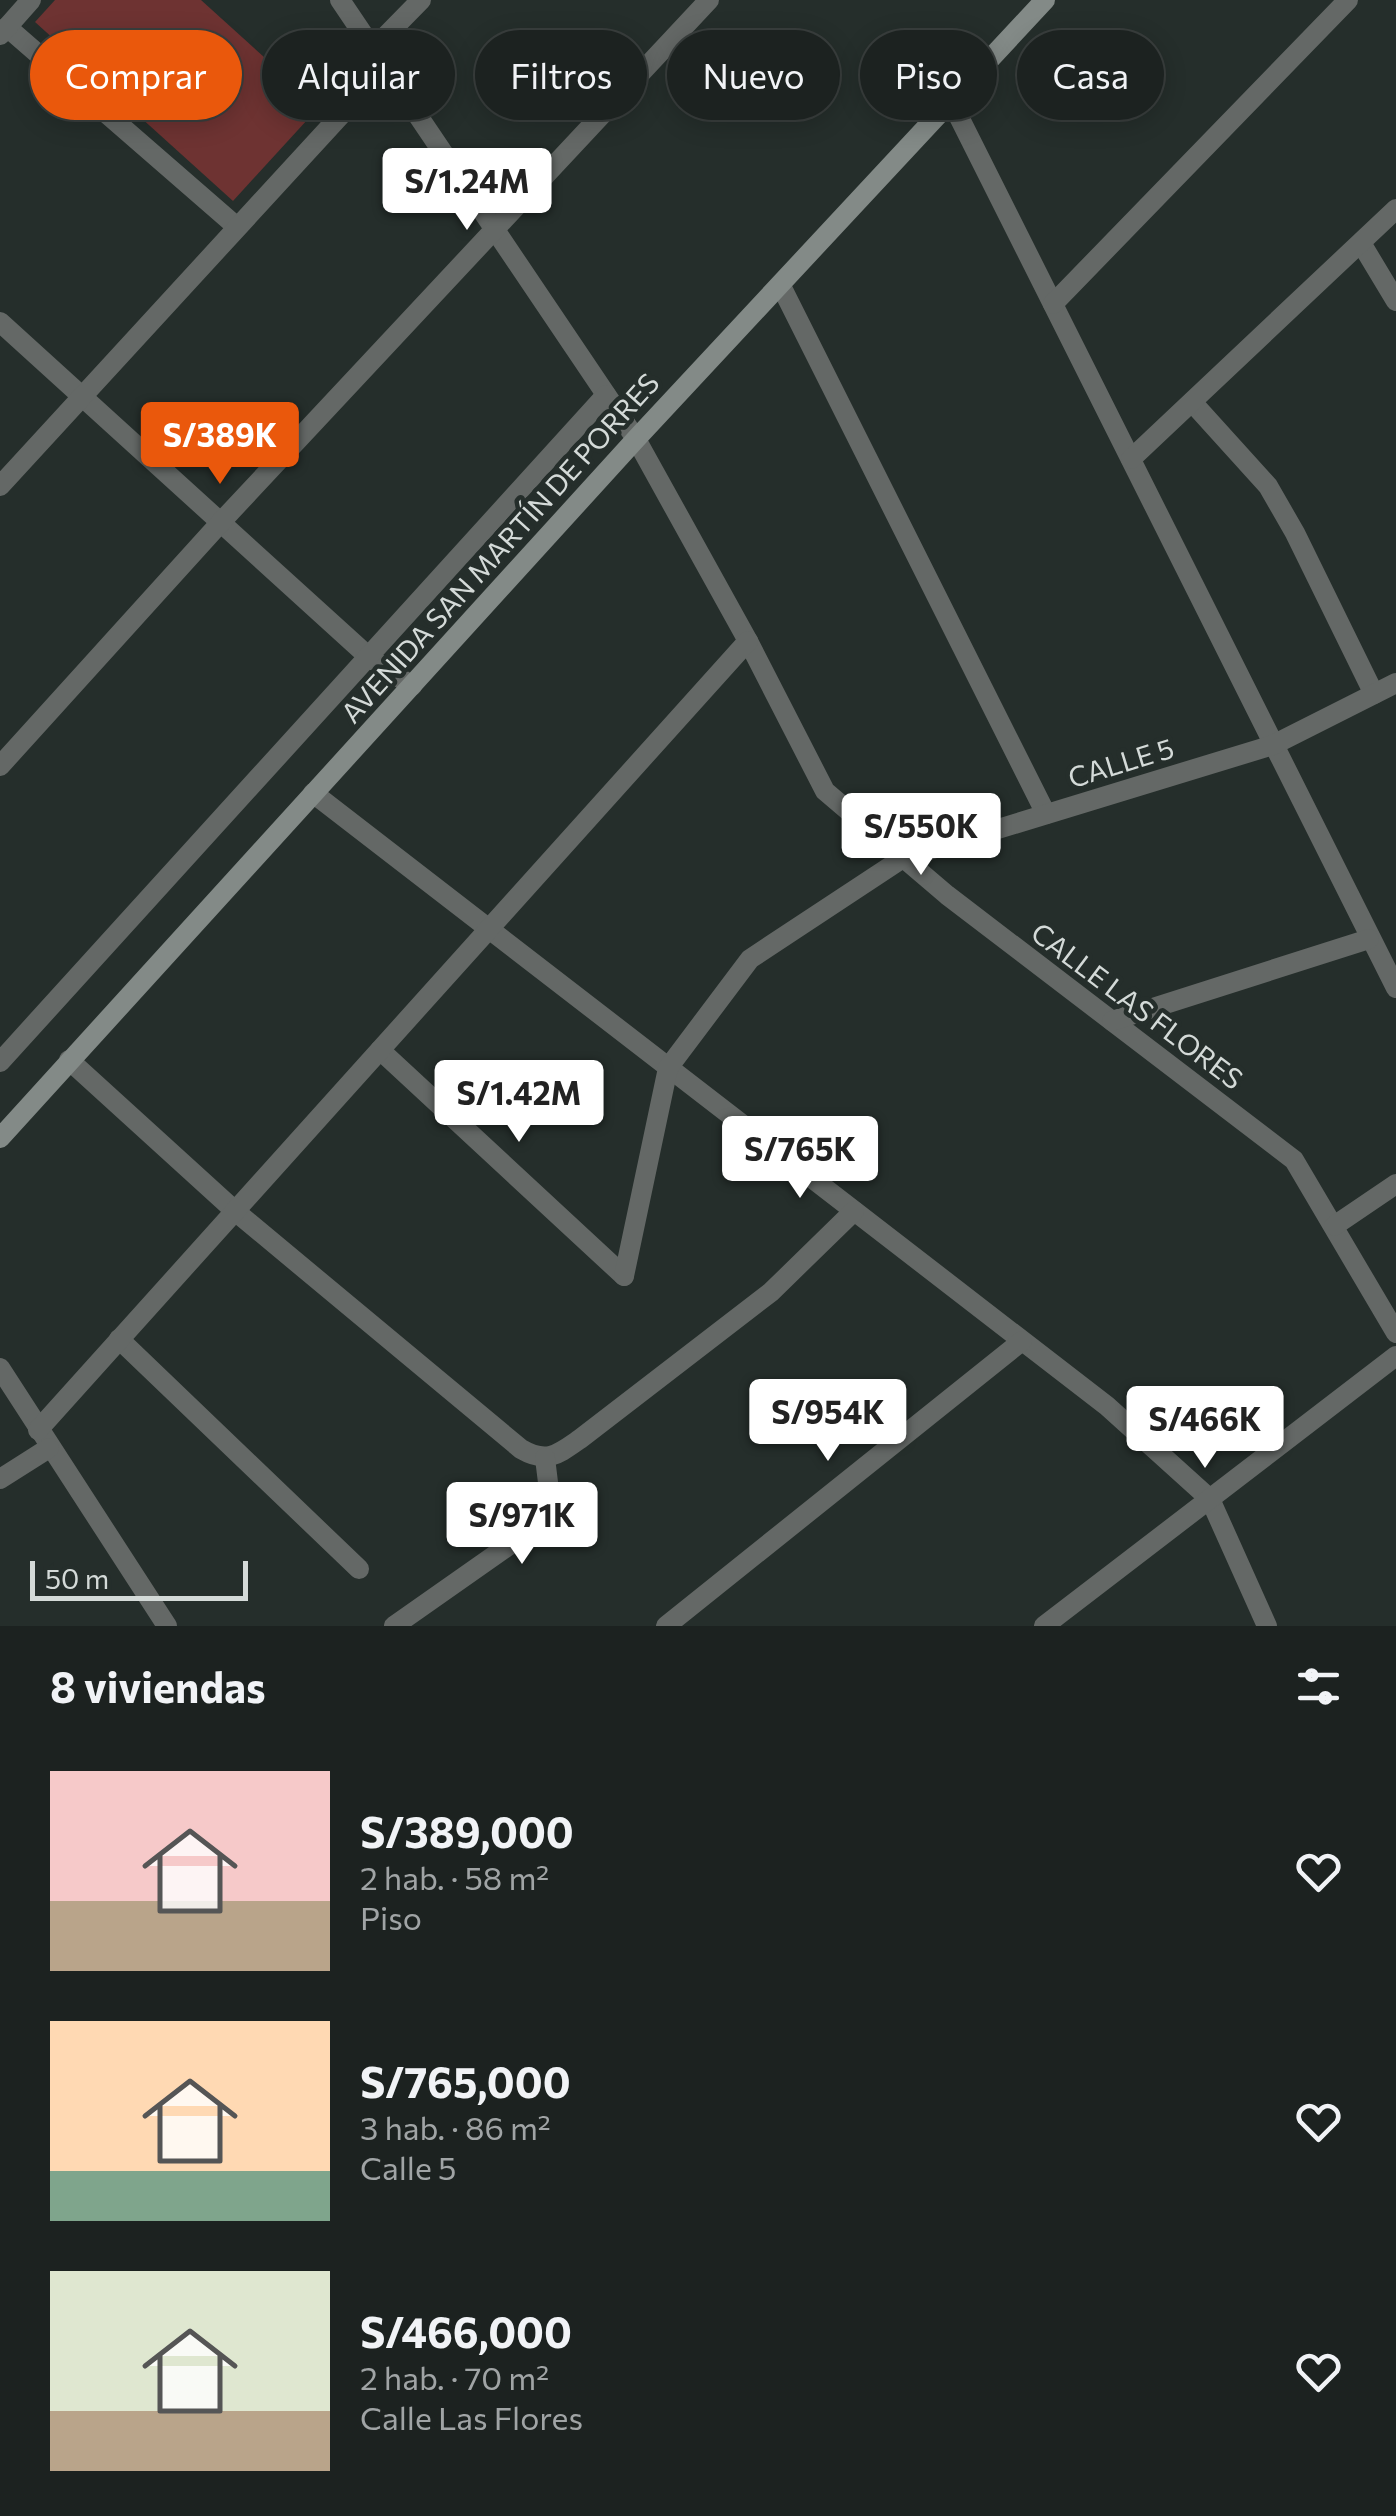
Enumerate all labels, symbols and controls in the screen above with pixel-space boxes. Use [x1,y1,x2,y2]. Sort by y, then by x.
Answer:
chip: Comprar [30,30,242,120]
chip: Alquilar [262,30,455,120]
chip: Filtros [475,30,647,120]
chip: Nuevo [667,30,840,120]
chip: Piso [860,30,997,120]
chip: Casa [1017,30,1164,120]
pin: S/1.24M [375,148,559,233]
text: S/1.24M [405,160,529,200]
street label: AVENIDA SAN MARTÍN DE PORRES [333,365,665,729]
pin: S/389K [139,402,301,487]
text: S/389K [163,414,277,454]
street label: CALLE 5 [1064,730,1178,794]
pin: S/550K [840,793,1002,878]
text: S/550K [864,805,978,845]
street label: CALLE LAS FLORES [1025,915,1250,1096]
pin: S/1.42M [427,1060,611,1145]
text: S/1.42M [457,1072,581,1112]
pin: S/765K [719,1116,881,1201]
text: S/765K [744,1128,856,1168]
pin: S/954K [747,1379,909,1464]
pin: S/466K [1124,1386,1286,1471]
text: S/954K [771,1391,885,1431]
text: S/466K [1149,1398,1261,1438]
pin: S/971K [441,1482,603,1567]
text: S/971K [469,1494,575,1534]
scale bar [30,1556,248,1600]
text: 50 m [45,1561,109,1595]
icon: filters [1291,1659,1346,1714]
text: 8 viviendas [50,1660,266,1712]
text: S/389,000 [360,1805,574,1857]
icon: home [130,1811,250,1931]
icon: heart [1291,1844,1346,1899]
text: 2 hab. · 58 m² [360,1857,549,1897]
text: Piso [360,1897,422,1937]
text: S/765,000 [360,2055,571,2107]
icon: home [130,2061,250,2181]
icon: heart [1291,2094,1346,2149]
text: 3 hab. · 86 m² [360,2107,551,2147]
text: Calle 5 [360,2147,456,2187]
text: S/466,000 [360,2305,572,2357]
icon: home [130,2311,250,2431]
icon: heart [1291,2344,1346,2399]
text: 2 hab. · 70 m² [360,2357,549,2397]
text: Calle Las Flores [360,2397,583,2437]

